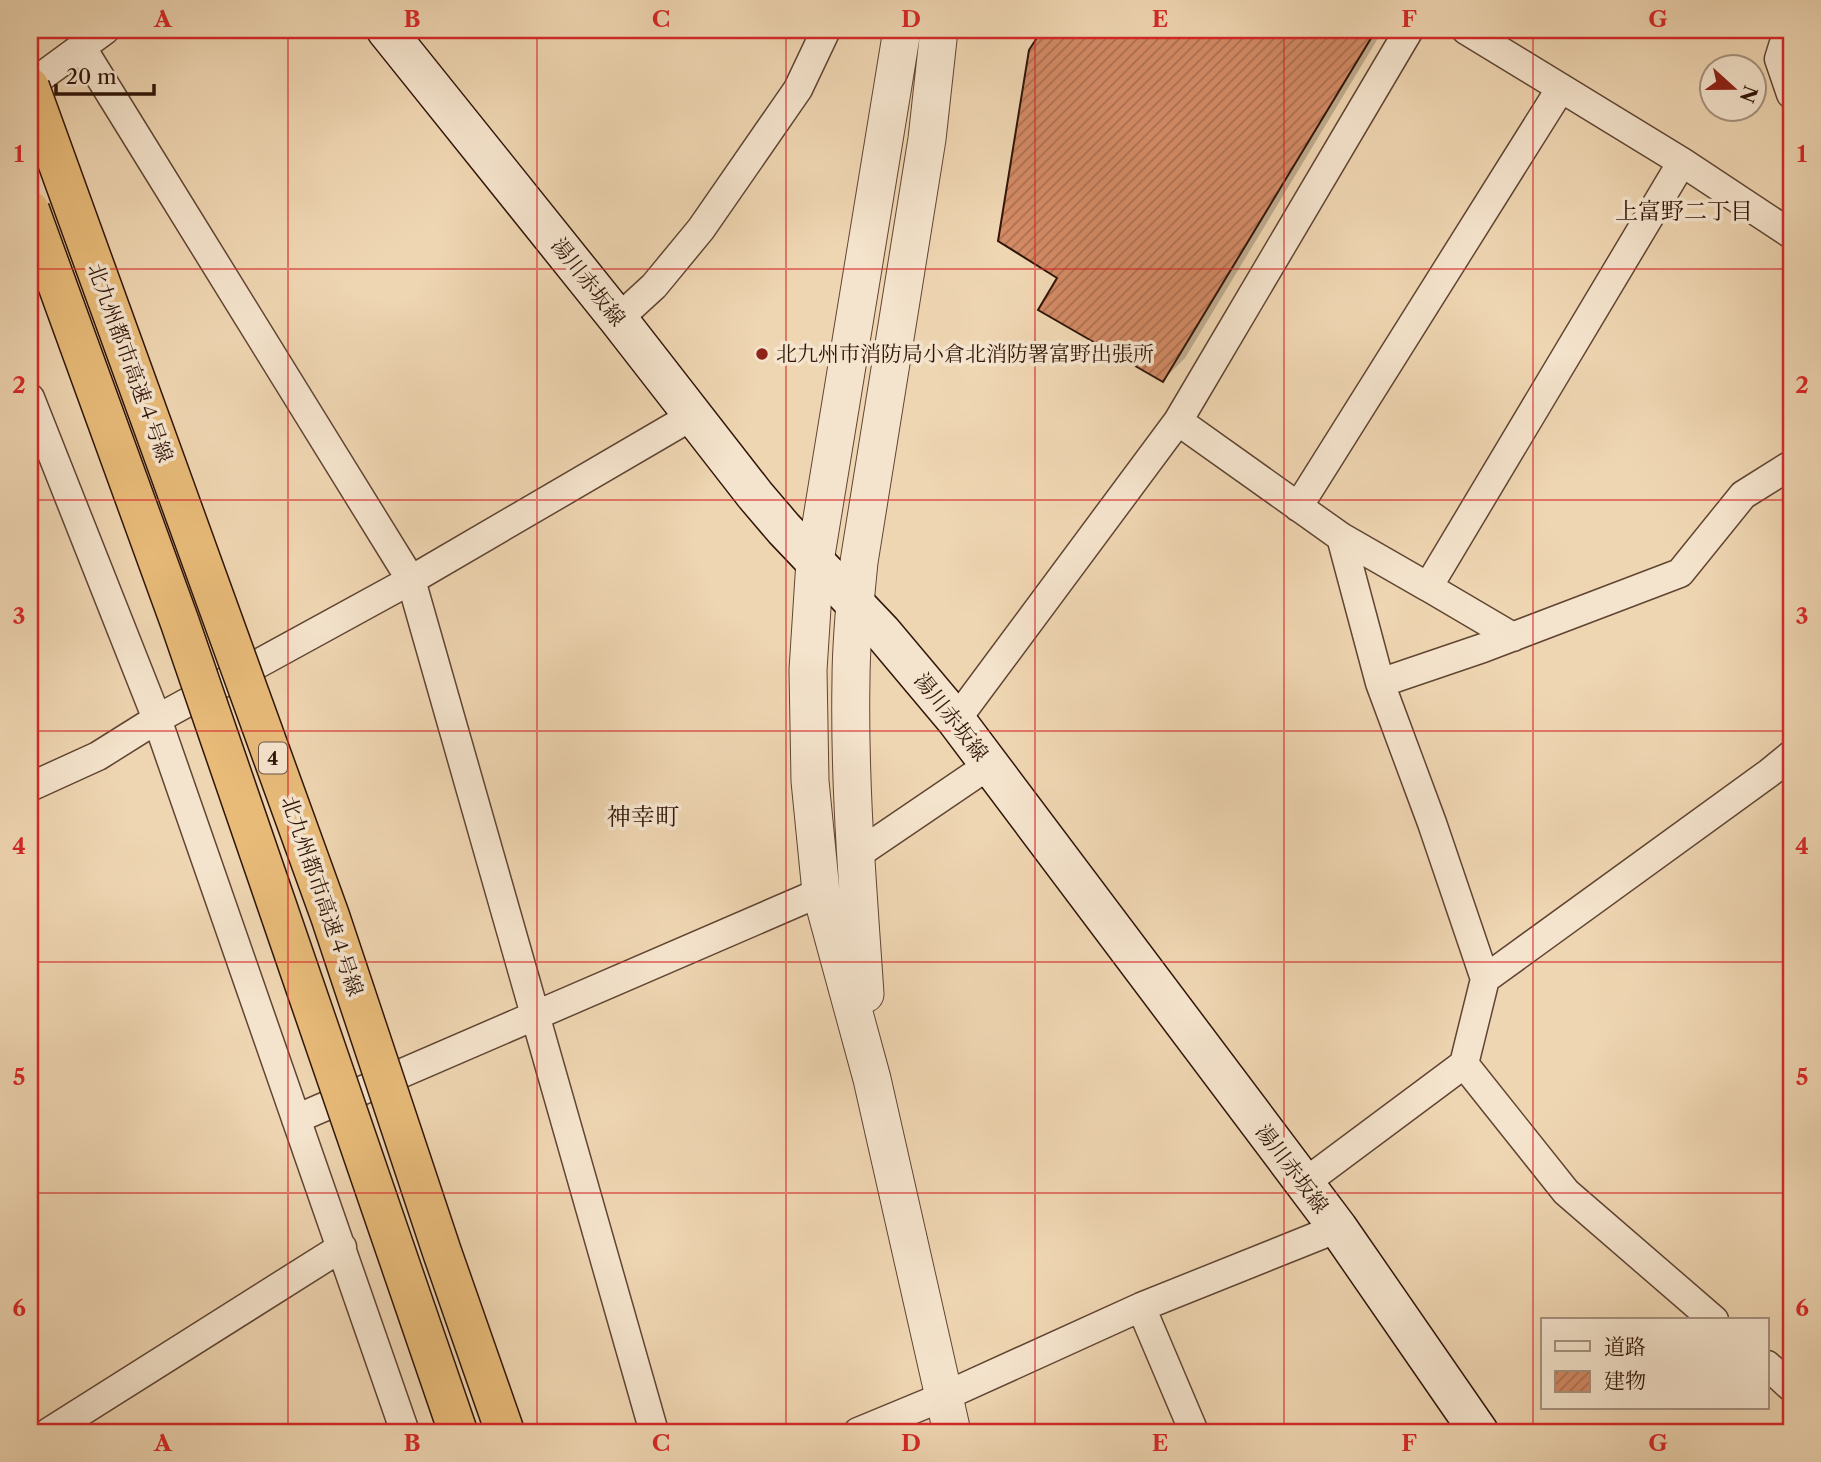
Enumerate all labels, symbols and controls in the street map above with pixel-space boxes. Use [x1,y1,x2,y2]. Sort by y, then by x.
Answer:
text: A [153,5,173,33]
text: B [403,5,421,33]
text: C [652,5,670,33]
text: D [901,5,921,33]
text: E [1152,5,1168,33]
text: F [1401,5,1417,33]
text: G [1648,5,1668,33]
scale bar [56,52,154,96]
north arrow [1699,52,1769,122]
text: 20 m [66,64,117,89]
text: N [1735,82,1762,106]
text: 1 [14,140,25,168]
text: 1 [1797,140,1808,168]
district label: 上富野二丁目 [1615,197,1753,225]
street label: 湯川赤坂線 [546,233,631,331]
street label: 北九州都市高速４号線 [83,260,178,466]
place label: 北九州市消防局小倉北消防署富野出張所 [776,341,1154,366]
marker: 北九州市消防局小倉北消防署富野出張所 [754,346,770,362]
text: 2 [12,371,26,399]
text: 2 [1795,371,1809,399]
text: 3 [13,602,26,630]
text: 3 [1796,602,1809,630]
street label: 湯川赤坂線 [909,668,994,766]
road number: 4 [259,743,287,774]
street label: 北九州都市高速４号線 [276,792,368,999]
district label: 神幸町 [607,802,679,831]
text: 4 [12,832,26,860]
text: 4 [1795,832,1809,860]
text: 5 [13,1063,25,1091]
text: 5 [1796,1063,1808,1091]
street label: 湯川赤坂線 [1251,1119,1334,1218]
text: 6 [12,1294,26,1322]
text: 6 [1795,1294,1809,1322]
legend [1541,1318,1769,1410]
text: 道路 [1604,1334,1646,1359]
text: 建物 [1604,1368,1646,1393]
text: A [153,1429,173,1457]
text: B [403,1429,421,1457]
text: C [652,1429,670,1457]
text: D [901,1429,921,1457]
text: E [1152,1429,1168,1457]
text: F [1401,1429,1417,1457]
text: G [1648,1429,1668,1457]

